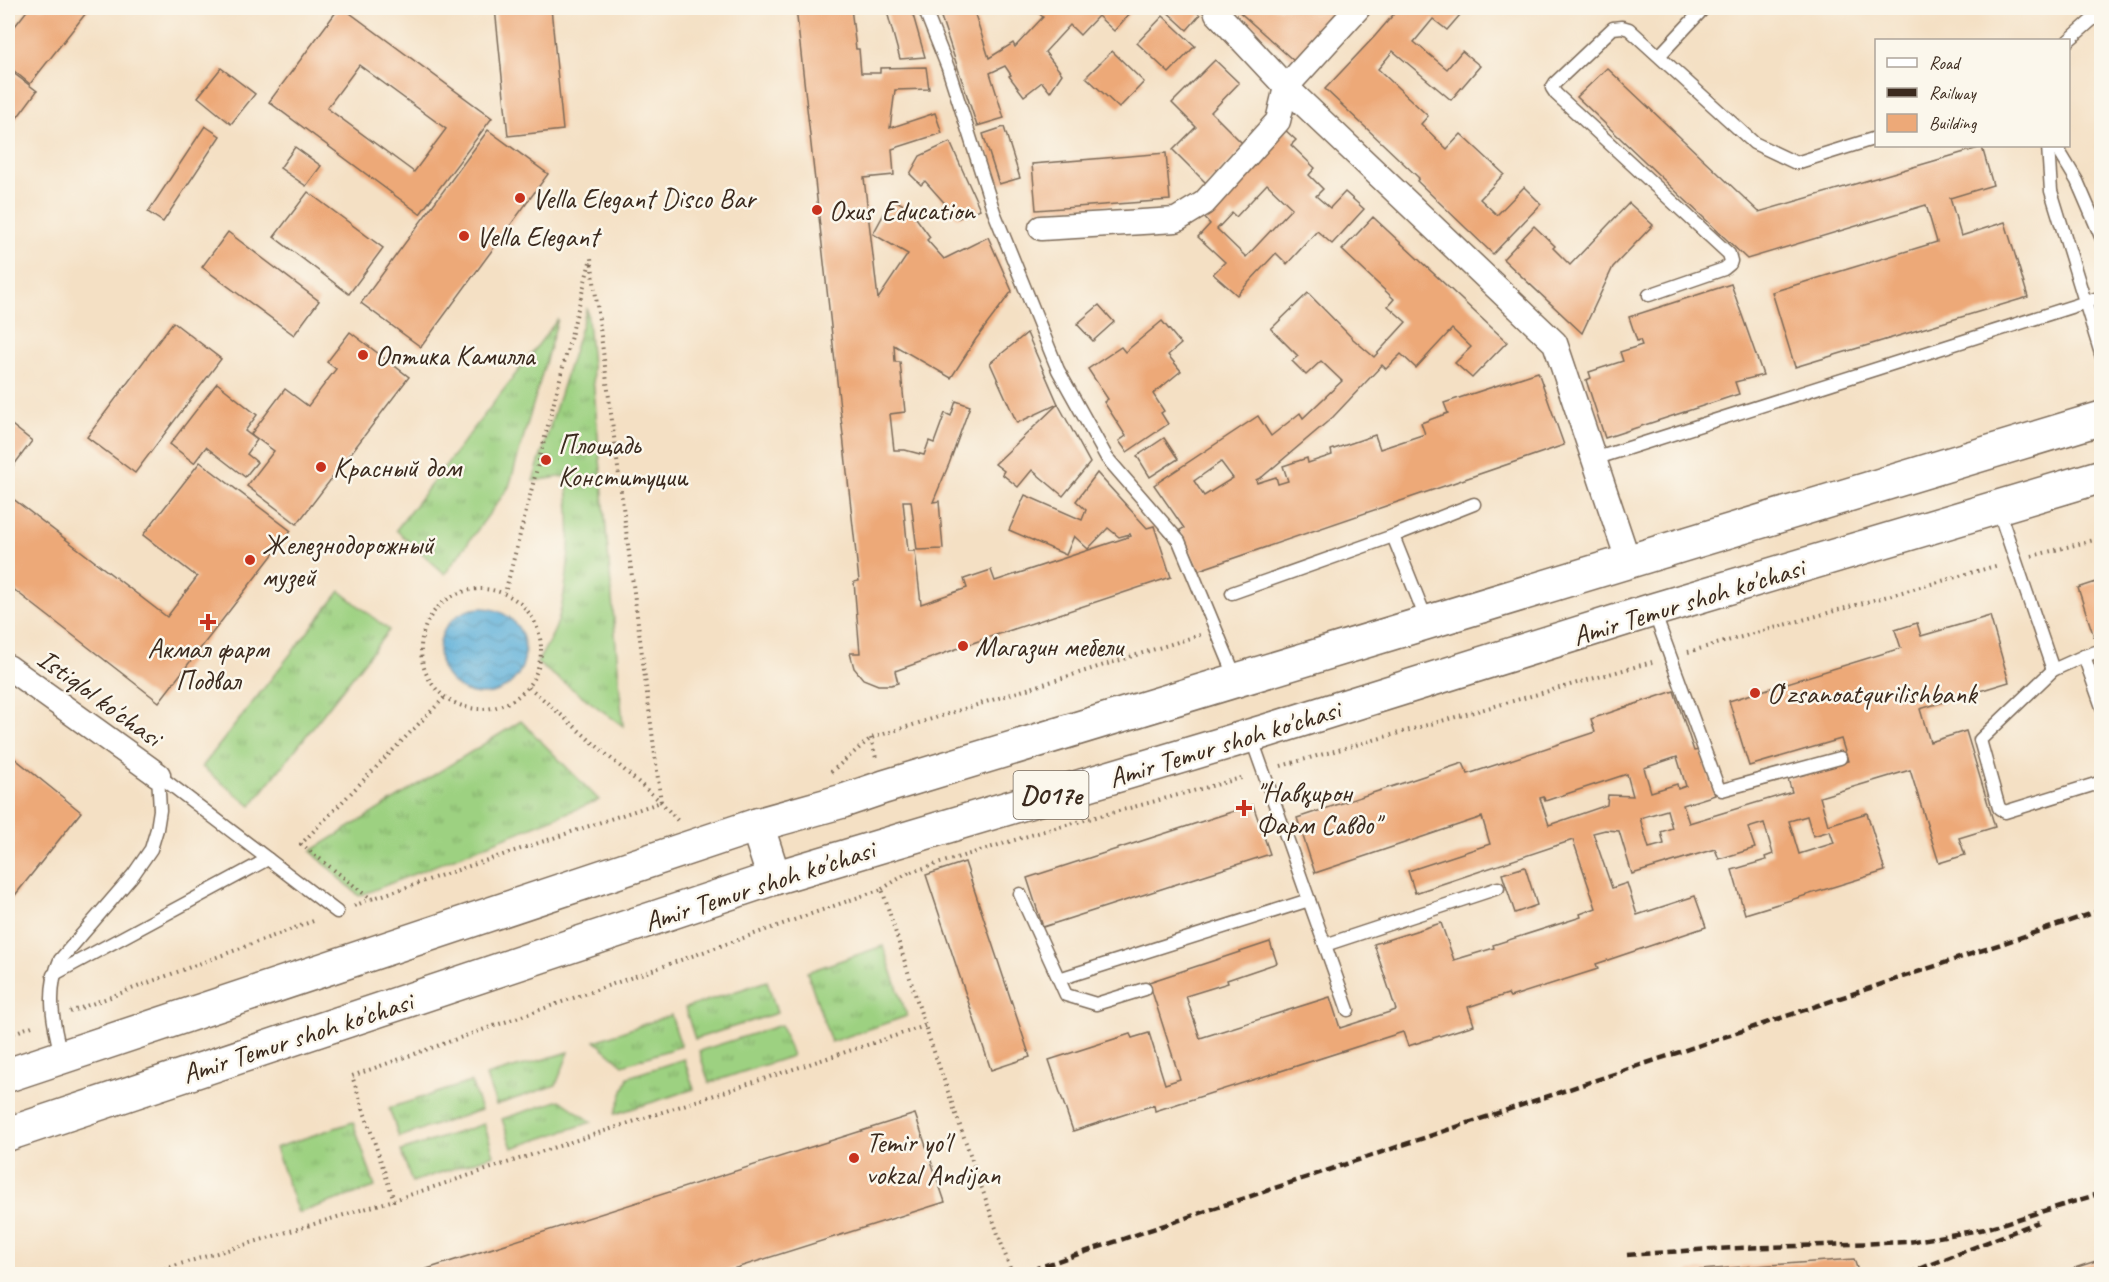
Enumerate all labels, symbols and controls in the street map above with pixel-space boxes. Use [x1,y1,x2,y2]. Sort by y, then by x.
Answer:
legend [1875,39,2070,147]
text: Road [1929,52,1962,74]
text: Railway [1929,82,1977,104]
text: Building [1929,112,1978,134]
place label: Vella Elegant Disco Bar [532,181,757,216]
marker: Vella Elegant Disco Bar [513,191,527,205]
place label: Oxus Education [829,193,976,228]
marker: Oxus Education [810,203,824,217]
place label: Vella Elegant [476,219,602,254]
marker: Vella Elegant [457,229,471,243]
place label: Оптика Камилла [375,338,536,373]
marker: Оптика Камилла [356,348,370,362]
place label: Площадь Конституции [558,427,689,494]
place label: Красный дом [333,450,463,485]
marker: Площадь Конституции [539,453,553,467]
marker: Красный дом [314,460,328,474]
place label: Железнодорожный музей [262,527,435,594]
street label: Amir Temur shoh ko'chasi [1568,549,1812,653]
marker: Железнодорожный музей [243,553,257,567]
marker: Акмал фарм Подвал [201,615,215,629]
place label: Магазин мебели [975,629,1126,664]
place label: Акмал фарм Подвал [148,631,271,698]
marker: Магазин мебели [956,639,970,653]
street label: Istiqlol ko'chasi [31,641,172,756]
place label: Oʻzsanoatqurilishbank [1767,676,1978,711]
marker: Oʻzsanoatqurilishbank [1748,686,1762,700]
street label: Amir Temur shoh ko'chasi [1104,691,1348,795]
road number: D017e [1014,771,1088,819]
place label: "Навқирон Фарм Савдо" [1256,775,1385,842]
marker: "Навқирон Фарм Савдо" [1237,801,1251,815]
street label: Amir Temur shoh ko'chasi [640,831,882,939]
street label: Amir Temur shoh ko'chasi [178,983,420,1091]
place label: Temir yo'l vokzal Andijan [866,1125,1001,1192]
marker: Temir yo'l vokzal Andijan [847,1151,861,1165]

